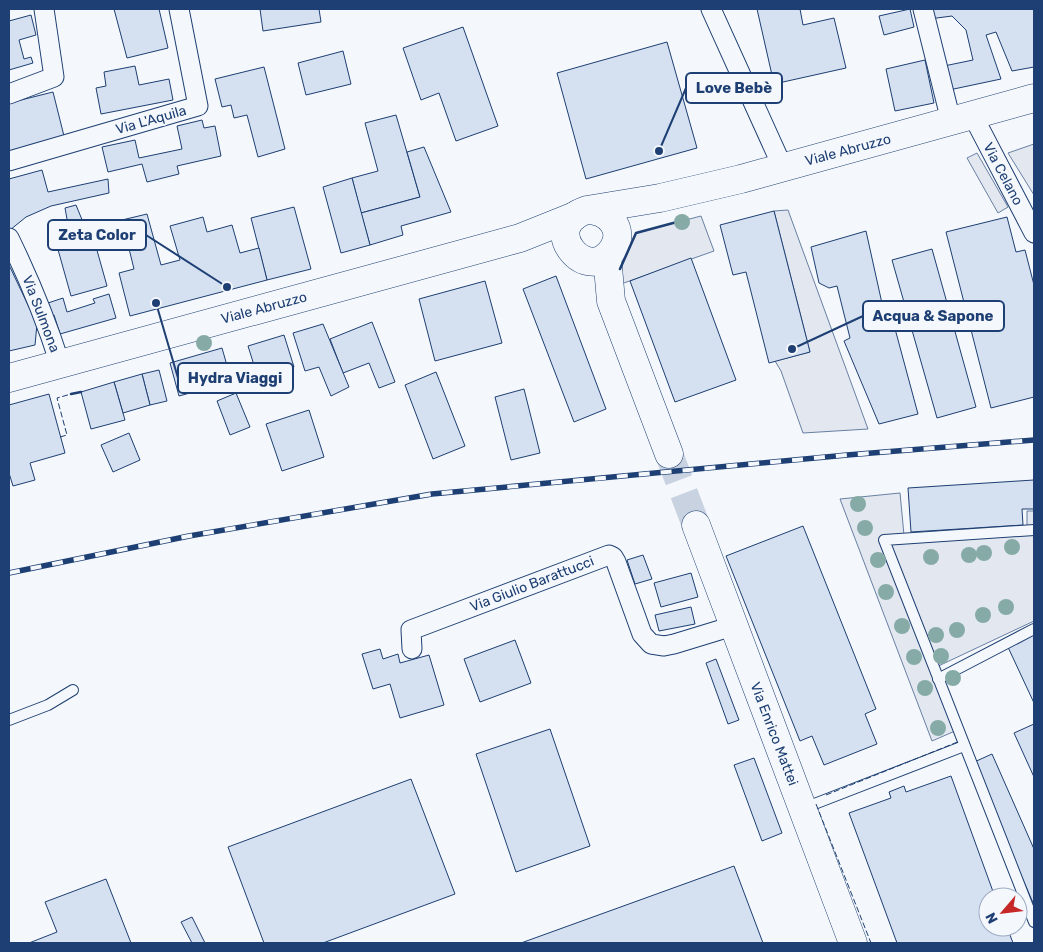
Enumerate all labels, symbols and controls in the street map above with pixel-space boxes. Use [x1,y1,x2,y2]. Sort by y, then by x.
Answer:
callout: Love Bebè [686,73,782,103]
text: Love Bebè [696,79,772,97]
street label: Via L'Aquila [114,102,188,138]
street label: Viale Abruzzo [803,130,893,170]
street label: Via Celano [979,140,1027,208]
callout: Zeta Color [48,220,146,250]
text: Zeta Color [58,226,136,244]
street label: Via Sulmona [19,273,63,355]
street label: Viale Abruzzo [219,288,309,328]
callout: Acqua & Sapone [863,301,1004,331]
text: Acqua & Sapone [873,307,994,325]
callout: Hydra Viaggi [178,363,293,393]
text: Hydra Viaggi [188,369,282,387]
street label: Via Giulio Barattucci [468,553,596,615]
street label: Via Enrico Mattei [746,680,802,788]
north arrow [978,887,1028,937]
text: N [982,909,1002,926]

